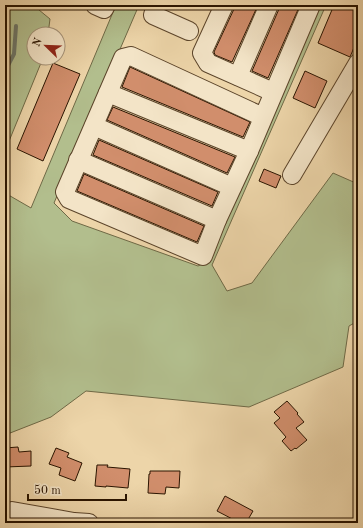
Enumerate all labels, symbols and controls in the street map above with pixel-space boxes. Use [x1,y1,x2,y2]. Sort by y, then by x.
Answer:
north arrow [26,26,66,66]
text: N [31,36,45,49]
scale bar [28,476,126,502]
text: 50 m [34,484,61,497]

